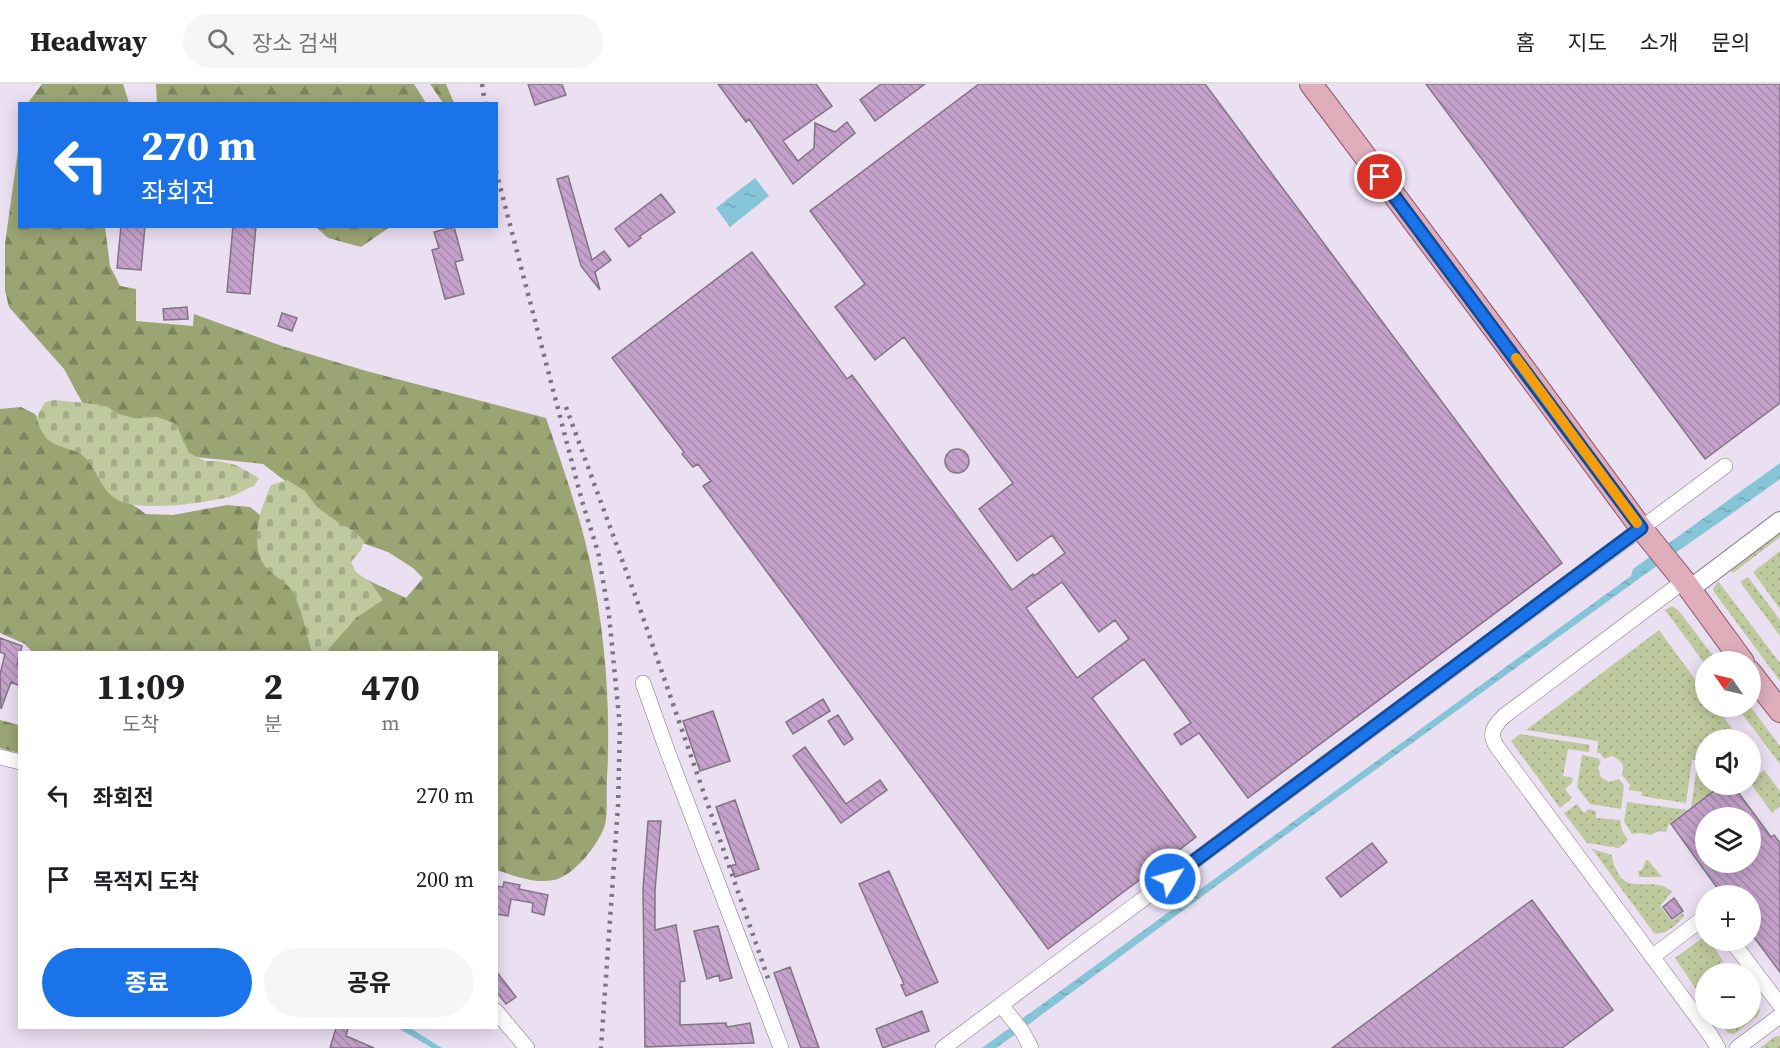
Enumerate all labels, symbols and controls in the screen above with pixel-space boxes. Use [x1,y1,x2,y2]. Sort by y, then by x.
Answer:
search box [183,14,603,68]
text: Headway [30,22,147,60]
icon: search [204,25,237,58]
text: 장소 검색 [252,28,338,58]
text: 홈 [1516,28,1535,57]
text: 지도 [1568,28,1607,57]
text: 소개 [1640,28,1678,57]
text: 문의 [1711,28,1750,57]
text: 270 m [141,116,256,174]
icon: left [42,126,120,204]
pin [1354,151,1405,202]
icon: arrive [1363,160,1396,193]
text: 좌회전 [141,174,216,211]
north arrow [1695,651,1761,717]
map controls [1695,651,1761,1029]
text: 11:09 [96,662,185,711]
text: 2 [263,662,283,711]
text: 470 [361,663,420,712]
text: m [381,709,399,737]
text: 도착 [122,710,159,738]
text: 분 [264,710,282,738]
button: sound [1695,729,1761,795]
icon: left [42,779,75,812]
text: 270 m [416,780,474,810]
text: 좌회전 [93,782,154,812]
button: layers [1695,807,1761,873]
position arrow [1138,847,1202,911]
icon: arrive [42,863,75,896]
text: 200 m [416,864,474,894]
text: 목적지 도착 [93,866,199,896]
button: + [1695,885,1761,951]
button: 종료 [42,948,252,1017]
button: 공유 [264,948,474,1017]
button: − [1695,963,1761,1029]

